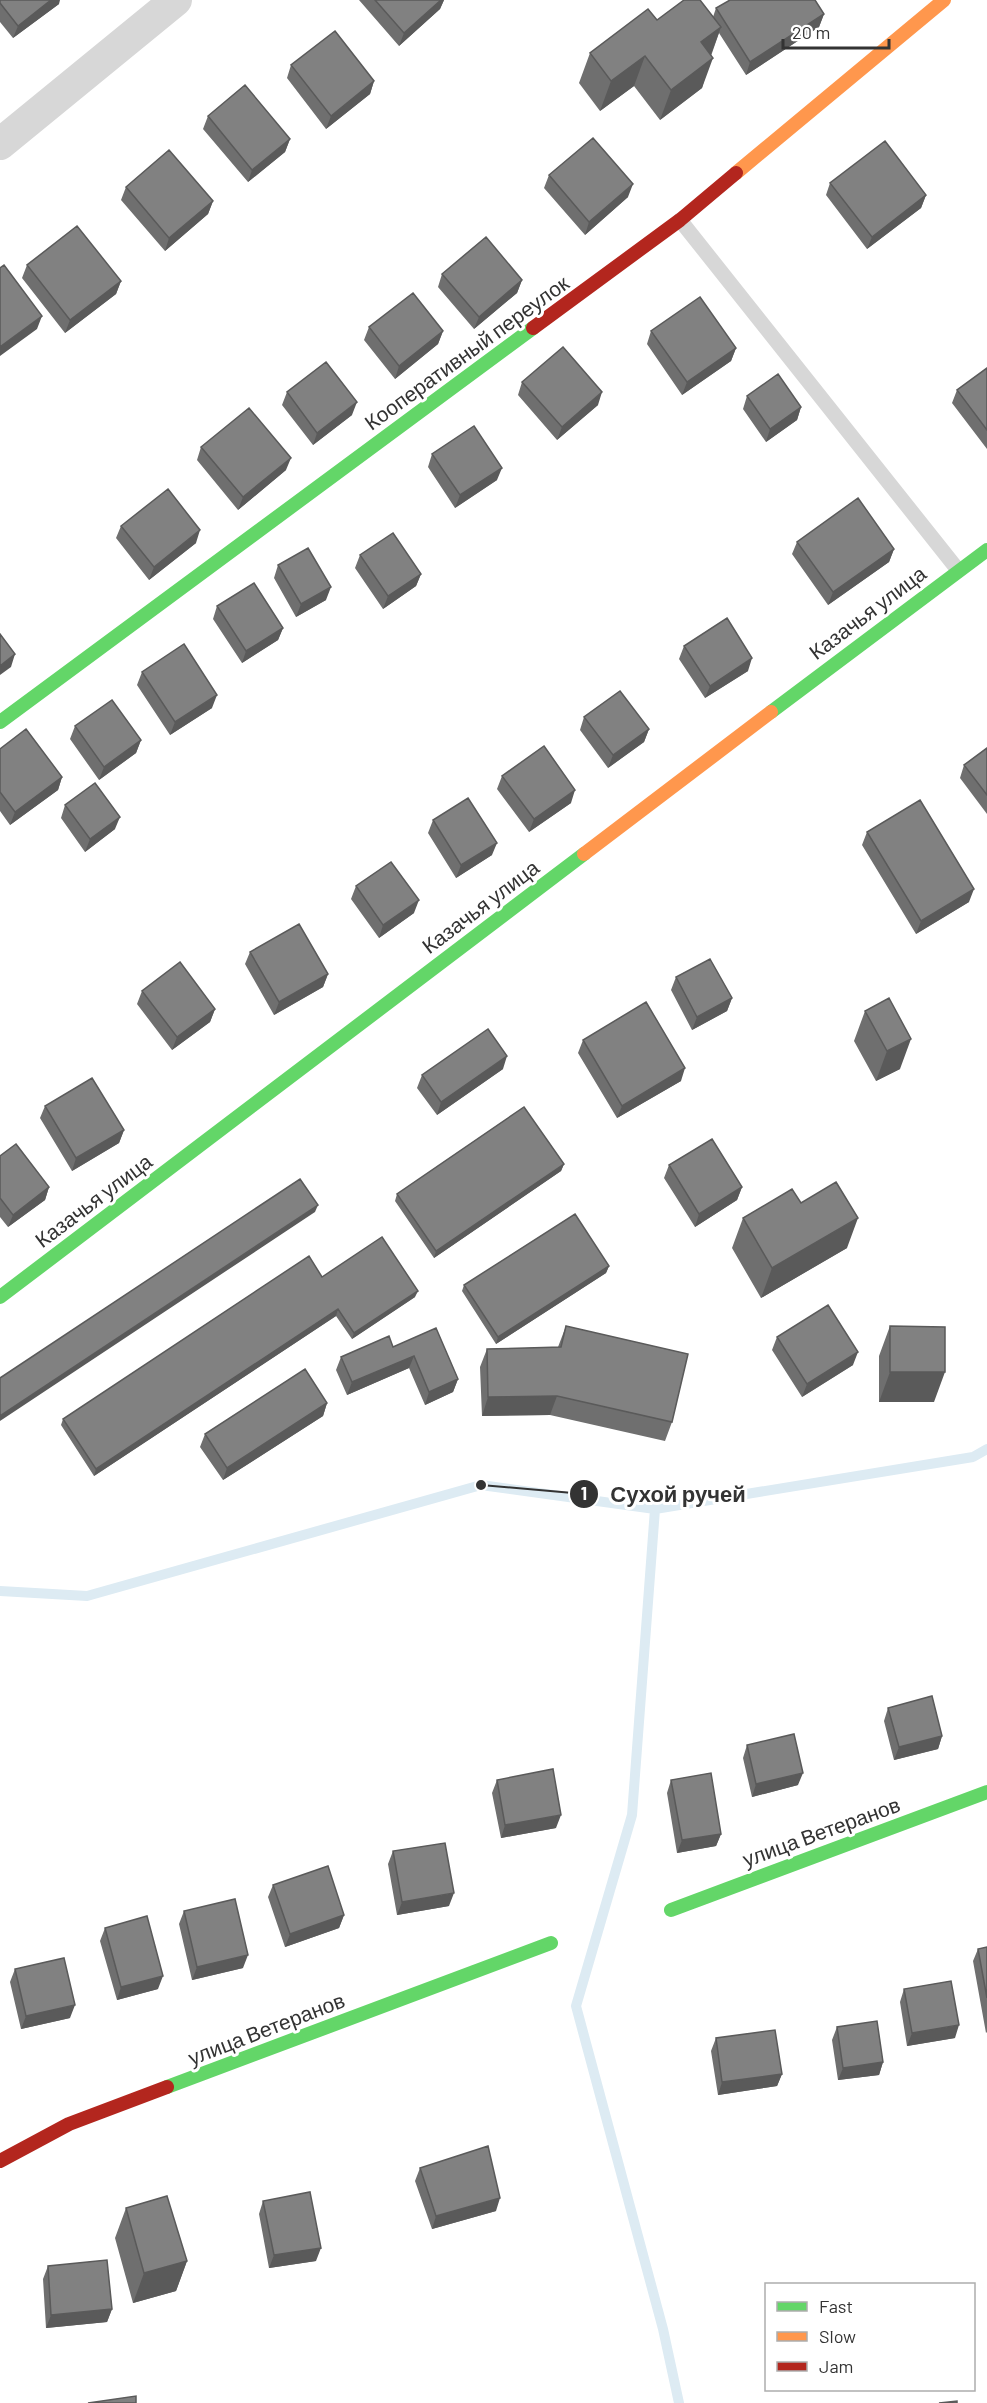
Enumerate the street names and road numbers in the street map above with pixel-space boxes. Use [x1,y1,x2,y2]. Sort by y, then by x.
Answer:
street label: Кооперативный переулок [359,269,574,434]
street label: Казачья улица [804,560,931,664]
street label: Казачья улица [417,854,544,958]
street label: Казачья улица [30,1148,157,1252]
street label: улица Ветеранов [739,1791,903,1871]
street label: улица Ветеранов [184,1987,348,2069]

